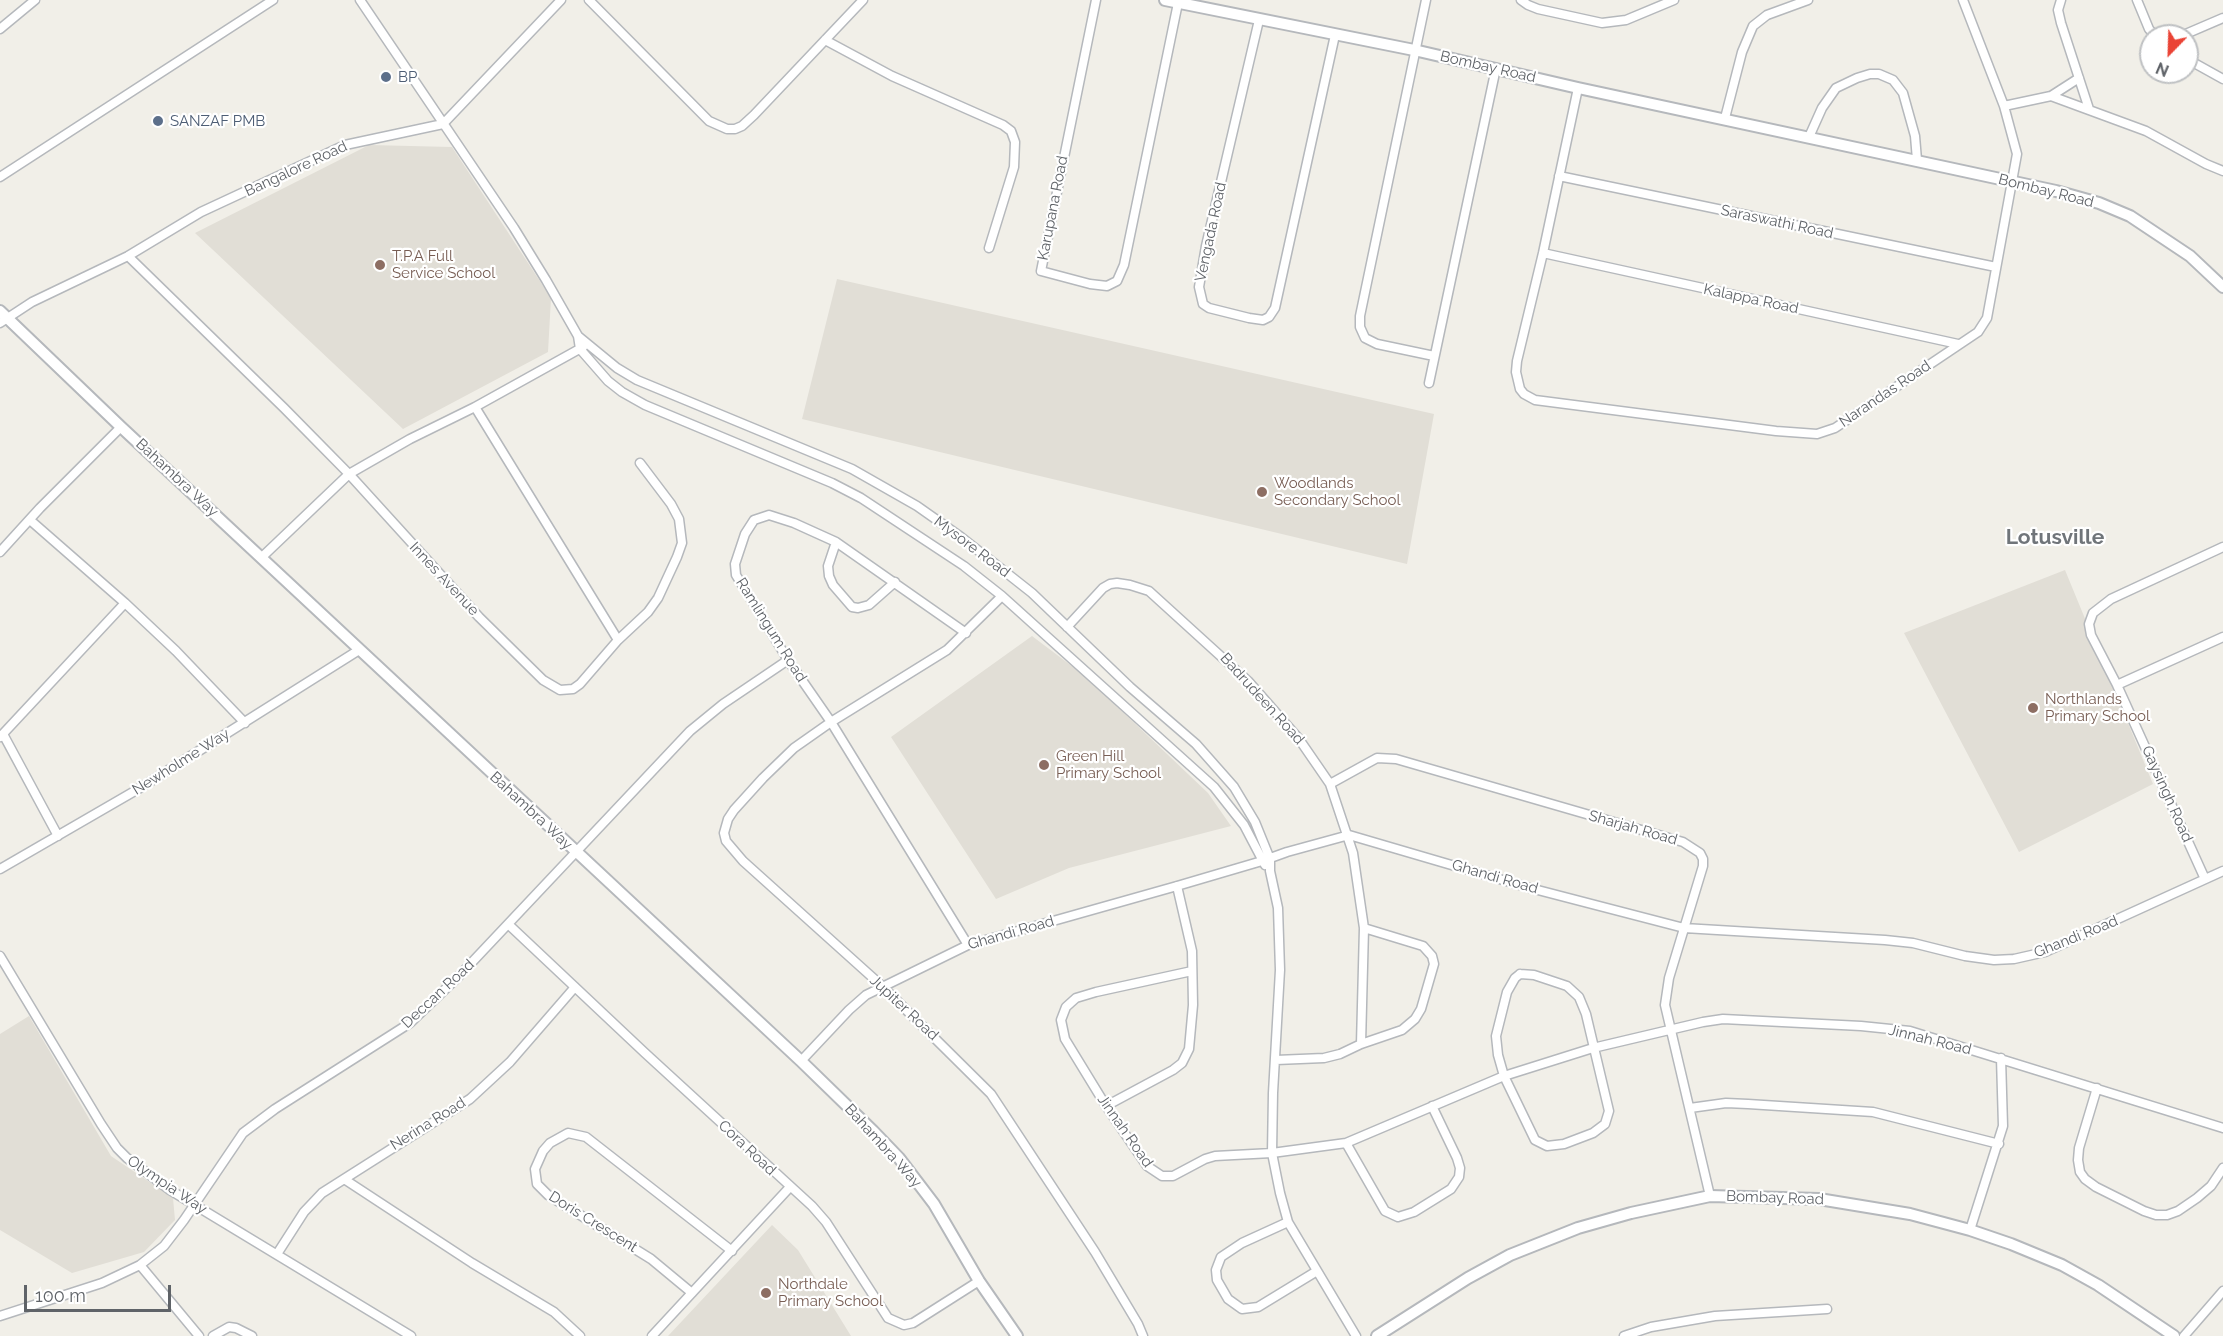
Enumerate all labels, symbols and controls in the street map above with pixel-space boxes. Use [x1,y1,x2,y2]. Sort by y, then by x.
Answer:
north arrow [2139,24,2199,84]
street label: Bombay Road [1438,47,1538,87]
text: N [2153,58,2172,80]
place label: BP [398,68,417,86]
marker: BP [379,70,393,84]
place label: SANZAF PMB [170,112,265,130]
marker: SANZAF PMB [151,114,165,128]
street label: Bangalore Road [242,137,350,201]
street label: Karupana Road [1034,154,1072,262]
street label: Bombay Road [1996,170,2096,212]
street label: Vengada Road [1192,180,1230,284]
street label: Saraswathi Road [1719,201,1835,243]
place label: T.P.A Full Service School [392,247,495,282]
marker: T.P.A Full Service School [373,258,387,272]
street label: Kalappa Road [1702,280,1800,318]
street label: Narandas Road [1836,357,1934,431]
street label: Bahambra Way [132,435,222,521]
place label: Woodlands Secondary School [1274,474,1400,509]
marker: Woodlands Secondary School [1255,485,1269,499]
street label: Mysore Road [930,512,1014,582]
district label: Lotusville [2006,525,2104,551]
street label: Innes Avenue [405,539,483,619]
street label: Ramlingum Road [732,575,810,685]
street label: Badrudeen Road [1216,649,1308,749]
place label: Northlands Primary School [2045,690,2150,725]
marker: Northlands Primary School [2026,701,2040,715]
street label: Newholme Way [129,725,233,799]
street label: Gaysingh Road [2138,743,2196,845]
place label: Green Hill Primary School [1056,747,1161,782]
marker: Green Hill Primary School [1037,758,1051,772]
street label: Bahambra Way [486,768,576,854]
street label: Sharjah Road [1587,807,1679,849]
street label: Ghandi Road [1450,856,1540,898]
street label: Ghandi Road [966,912,1056,954]
street label: Ghandi Road [2031,912,2121,962]
street label: Deccan Road [398,956,478,1032]
street label: Jupiter Road [866,972,942,1044]
street label: Jinnah Road [1887,1021,1973,1059]
street label: Jinnah Road [1093,1091,1157,1171]
street label: Nerina Road [387,1094,469,1154]
street label: Bahambra Way [841,1100,925,1192]
street label: Cora Road [714,1117,780,1179]
street label: Olympia Way [124,1152,210,1218]
street label: Bombay Road [1726,1187,1824,1209]
street label: Doris Crescent [545,1188,641,1256]
scale bar [27,1273,174,1311]
place label: Northdale Primary School [778,1275,883,1310]
text: 100 m [35,1285,86,1306]
marker: Northdale Primary School [759,1286,773,1300]

